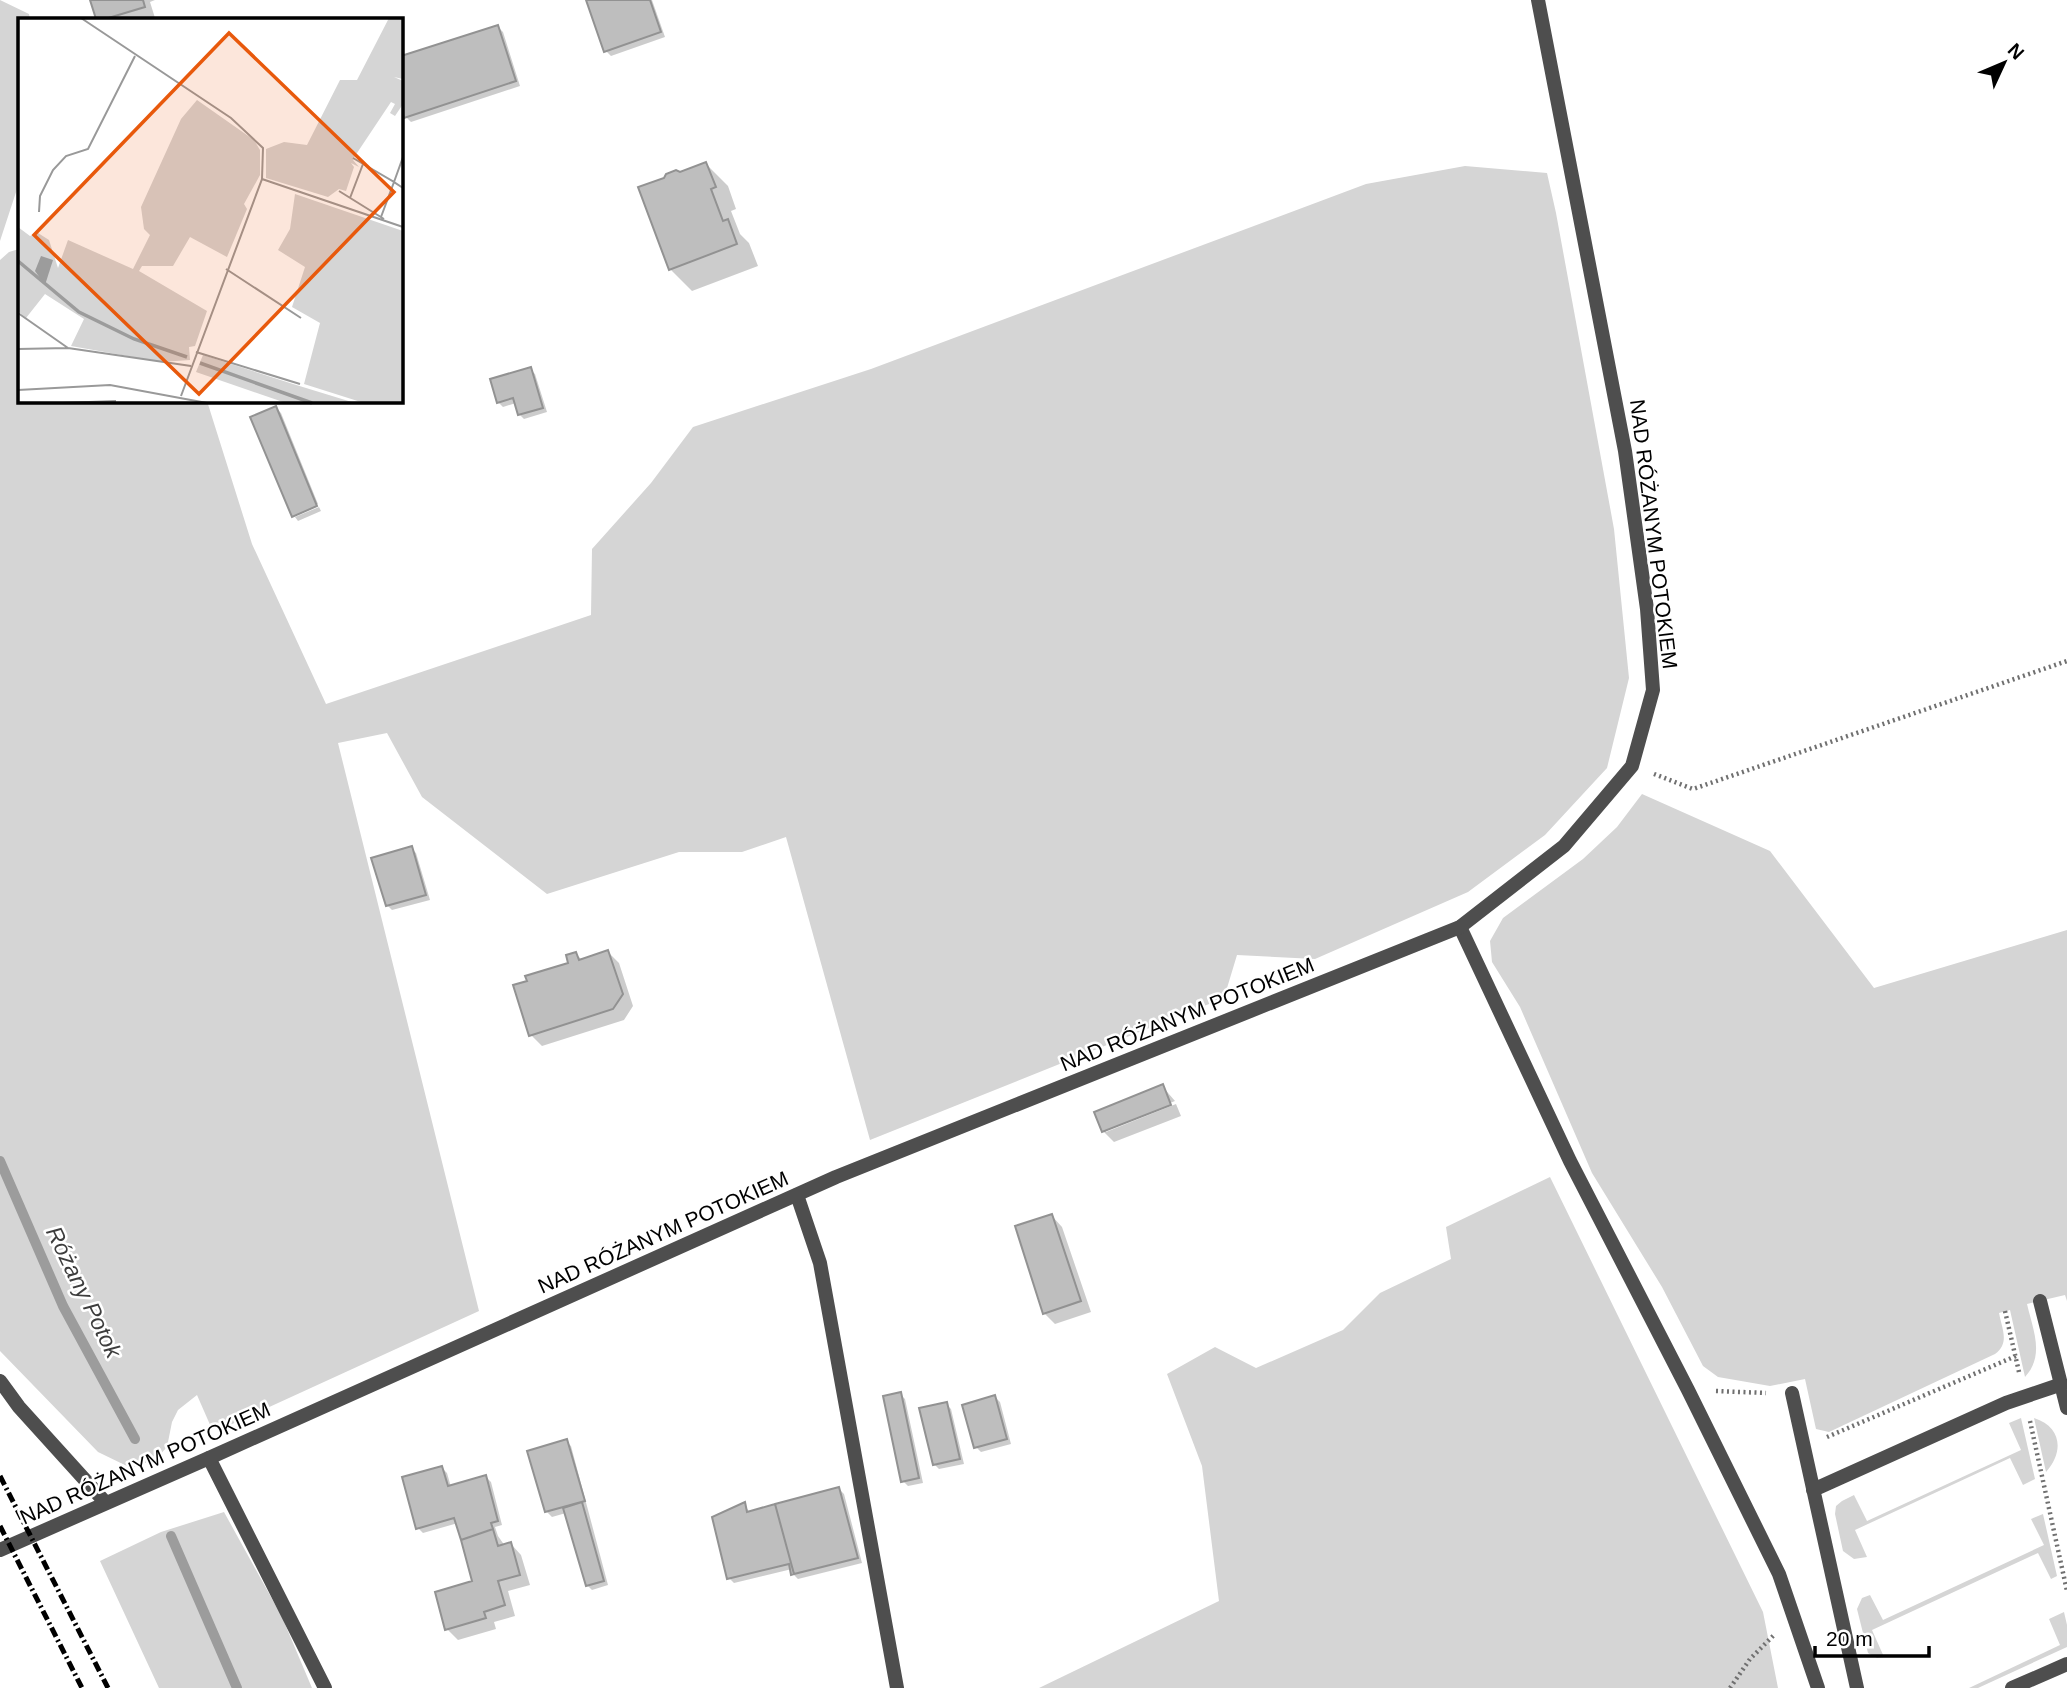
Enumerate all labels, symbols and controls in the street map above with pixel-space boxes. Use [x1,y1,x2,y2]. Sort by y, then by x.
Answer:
inset map [18,18,402,402]
north arrow [1969,28,2039,98]
text: N [2004,39,2028,64]
street label: NAD RÓŻANYM POTOKIEM [1626,398,1682,670]
street label: NAD RÓŻANYM POTOKIEM [1057,952,1317,1076]
street label: NAD RÓŻANYM POTOKIEM [534,1166,792,1298]
water label: Różany Potok [41,1222,128,1363]
street label: NAD RÓŻANYM POTOKIEM [16,1397,274,1529]
scale bar [1815,1614,1929,1658]
text: 20 m [1826,1627,1873,1650]

